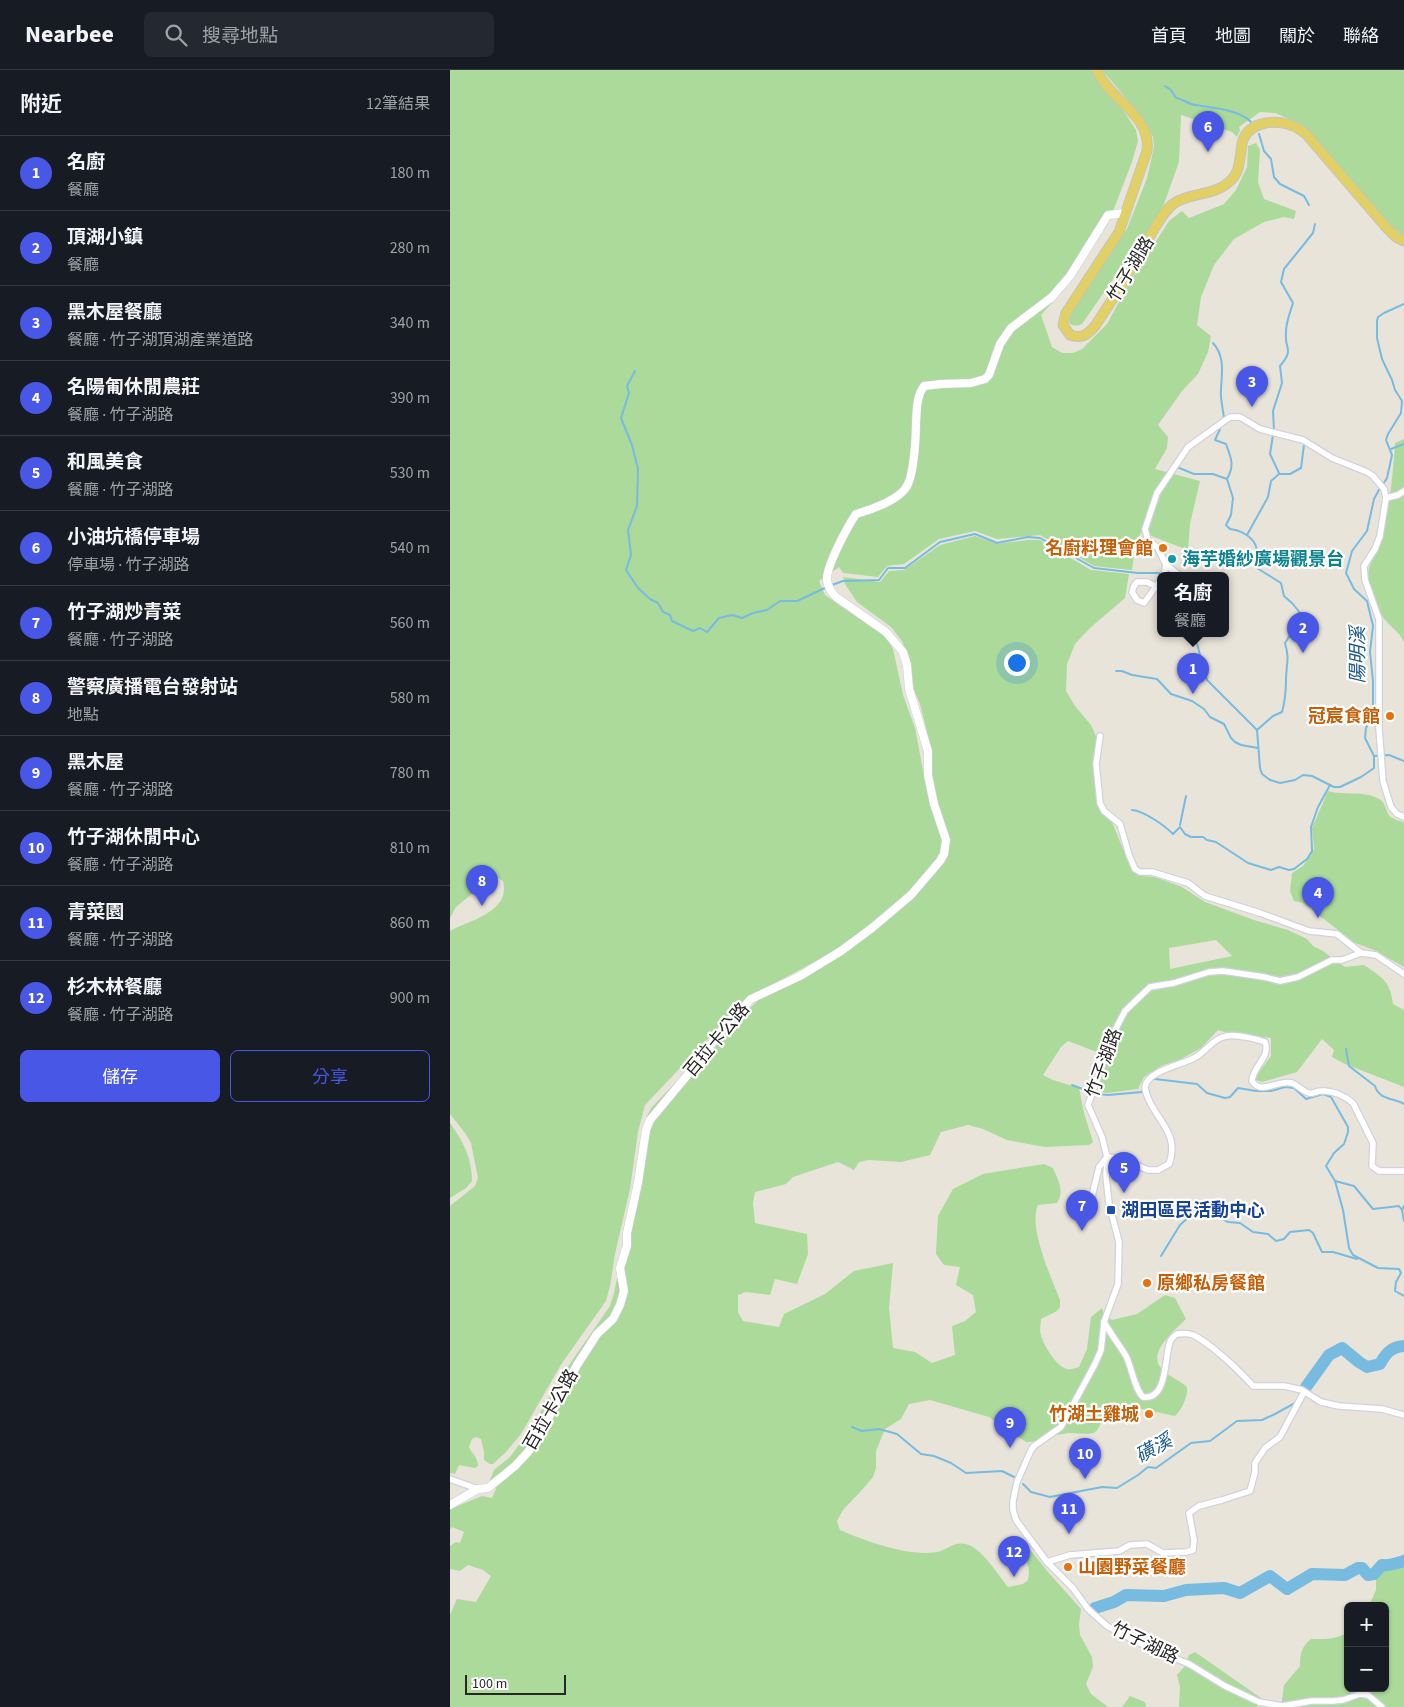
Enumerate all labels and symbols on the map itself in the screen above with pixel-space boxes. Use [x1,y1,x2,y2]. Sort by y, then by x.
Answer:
pin: 6 [1192,111,1224,152]
street label: 竹子湖路 [1102,232,1160,306]
pin: 3 [1236,366,1268,407]
place label: 名廚料理會館 [1045,536,1153,561]
marker: 名廚料理會館 [1157,542,1169,554]
place label: 海芋婚紗廣場觀景台 [1182,547,1344,572]
marker: 海芋婚紗廣場觀景台 [1166,553,1178,565]
pin: 2 [1287,612,1319,653]
water label: 陽明溪 [1345,624,1372,684]
your location [1004,650,1030,676]
pin: 1 [1177,653,1209,694]
place label: 冠宸食館 [1308,704,1380,729]
marker: 冠宸食館 [1384,710,1396,722]
pin: 8 [466,865,498,906]
pin: 4 [1302,877,1334,918]
street label: 百拉卡公路 [678,997,756,1083]
street label: 竹子湖路 [1080,1025,1128,1101]
pin: 5 [1108,1152,1140,1193]
pin: 7 [1066,1190,1098,1231]
place label: 湖田區民活動中心 [1121,1198,1265,1223]
marker: 湖田區民活動中心 [1105,1204,1117,1216]
place label: 原鄉私房餐館 [1157,1271,1265,1296]
marker: 原鄉私房餐館 [1141,1277,1153,1289]
street label: 百拉卡公路 [518,1365,584,1455]
place label: 竹湖土雞城 [1049,1402,1139,1427]
pin: 9 [994,1407,1026,1448]
marker: 竹湖土雞城 [1143,1408,1155,1420]
water label: 磺溪 [1131,1427,1180,1470]
pin: 10 [1069,1438,1101,1479]
pin: 11 [1053,1493,1085,1534]
pin: 12 [998,1536,1030,1577]
place label: 山園野菜餐廳 [1078,1555,1186,1580]
marker: 山園野菜餐廳 [1062,1561,1074,1573]
street label: 竹子湖路 [1107,1616,1183,1670]
scale bar [465,1672,566,1695]

